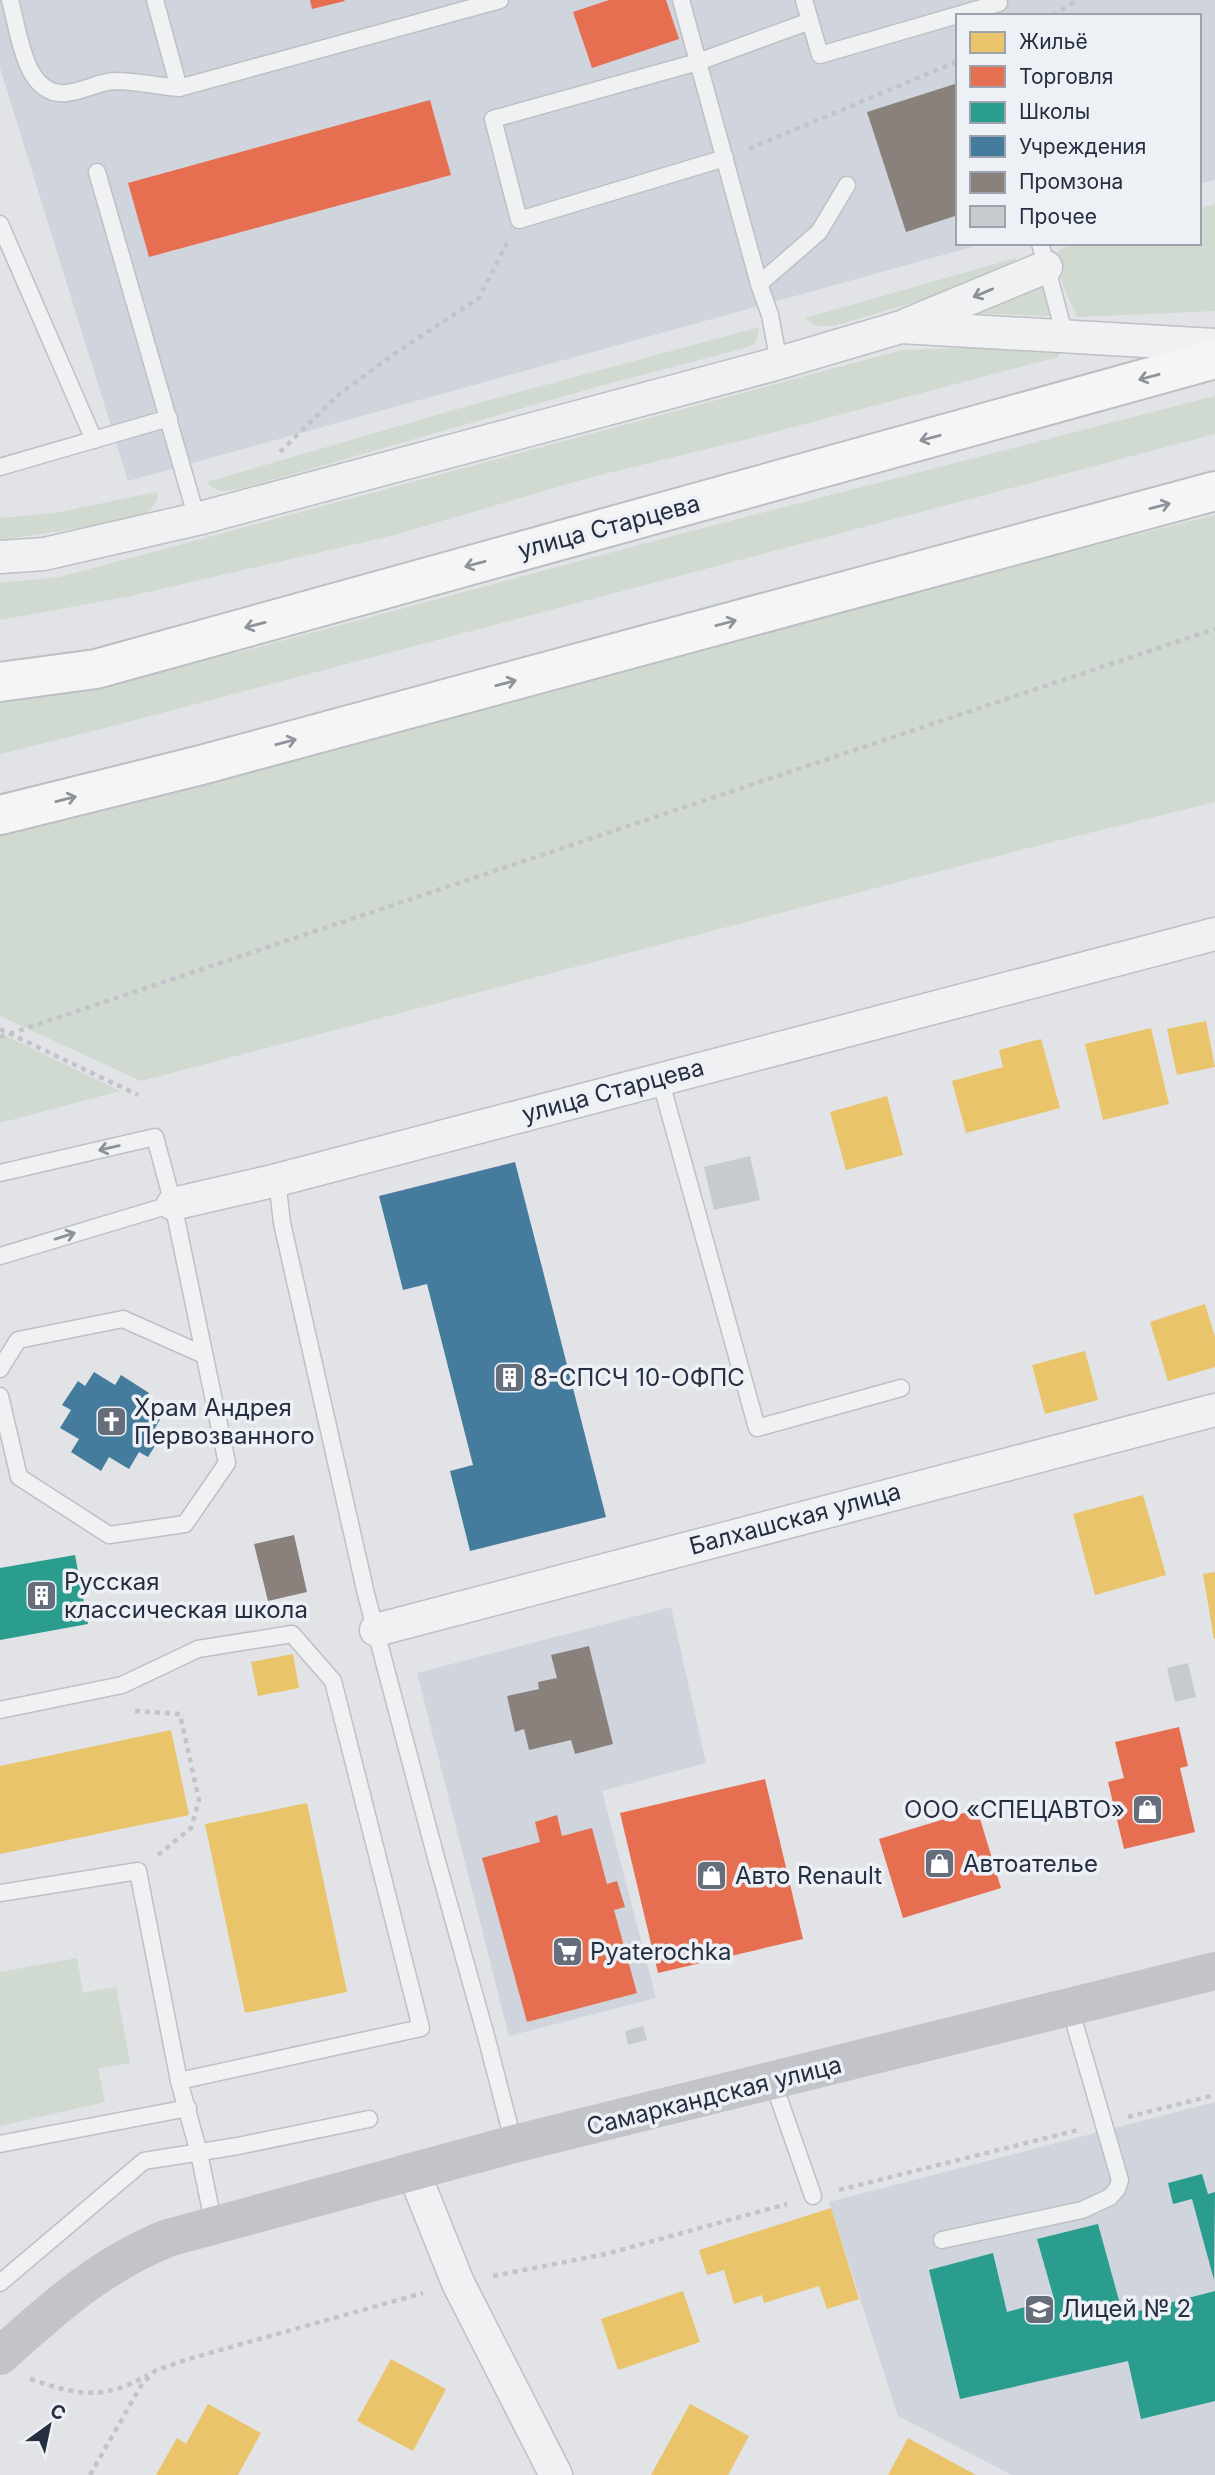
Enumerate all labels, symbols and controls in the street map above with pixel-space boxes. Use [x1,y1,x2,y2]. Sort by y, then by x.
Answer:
legend [956,14,1201,245]
text: Жильё [1019,29,1088,54]
text: Торговля [1019,64,1113,89]
text: Школы [1019,99,1090,124]
text: Учреждения [1019,134,1146,159]
text: Промзона [1019,169,1123,194]
text: Прочее [1019,204,1097,229]
one-way arrow [973,288,994,301]
one-way arrow [1138,371,1161,384]
one-way arrow [919,432,941,445]
street label: улица Старцева [515,488,703,565]
one-way arrow [1149,498,1171,511]
one-way arrow [464,558,486,571]
one-way arrow [714,616,737,629]
one-way arrow [245,619,267,632]
one-way arrow [495,675,517,688]
one-way arrow [275,735,297,748]
one-way arrow [54,792,77,805]
street label: улица Старцева [519,1052,707,1129]
one-way arrow [98,1142,121,1155]
one-way arrow [54,1229,76,1242]
building icon: 8-СПСЧ 10-ОФПС [493,1361,527,1395]
place label: 8-СПСЧ 10-ОФПС [533,1363,745,1392]
place label: Храм Андрея Первозванного [134,1393,315,1450]
church icon: Храм Андрея Первозванного [94,1405,128,1439]
street label: Балхашская улица [686,1476,904,1561]
place label: Русская классическая школа [64,1567,308,1624]
building icon: Русская классическая школа [24,1579,58,1613]
shop icon: ООО «СПЕЦАВТО» [1131,1793,1165,1827]
place label: ООО «СПЕЦАВТО» [904,1795,1125,1824]
shop icon: Автоателье [923,1847,957,1881]
place label: Автоателье [963,1849,1098,1878]
shop icon: Авто Renault [695,1859,729,1893]
place label: Авто Renault [735,1861,882,1890]
supermarket icon: Pyaterochka [550,1935,584,1969]
place label: Pyaterochka [590,1937,731,1966]
street label: Самаркандская улица [583,2050,844,2141]
school or university icon: Лицей № 2 [1022,2292,1056,2326]
place label: Лицей № 2 [1062,2294,1191,2323]
north arrow [14,2391,84,2461]
text: С [46,2399,70,2426]

